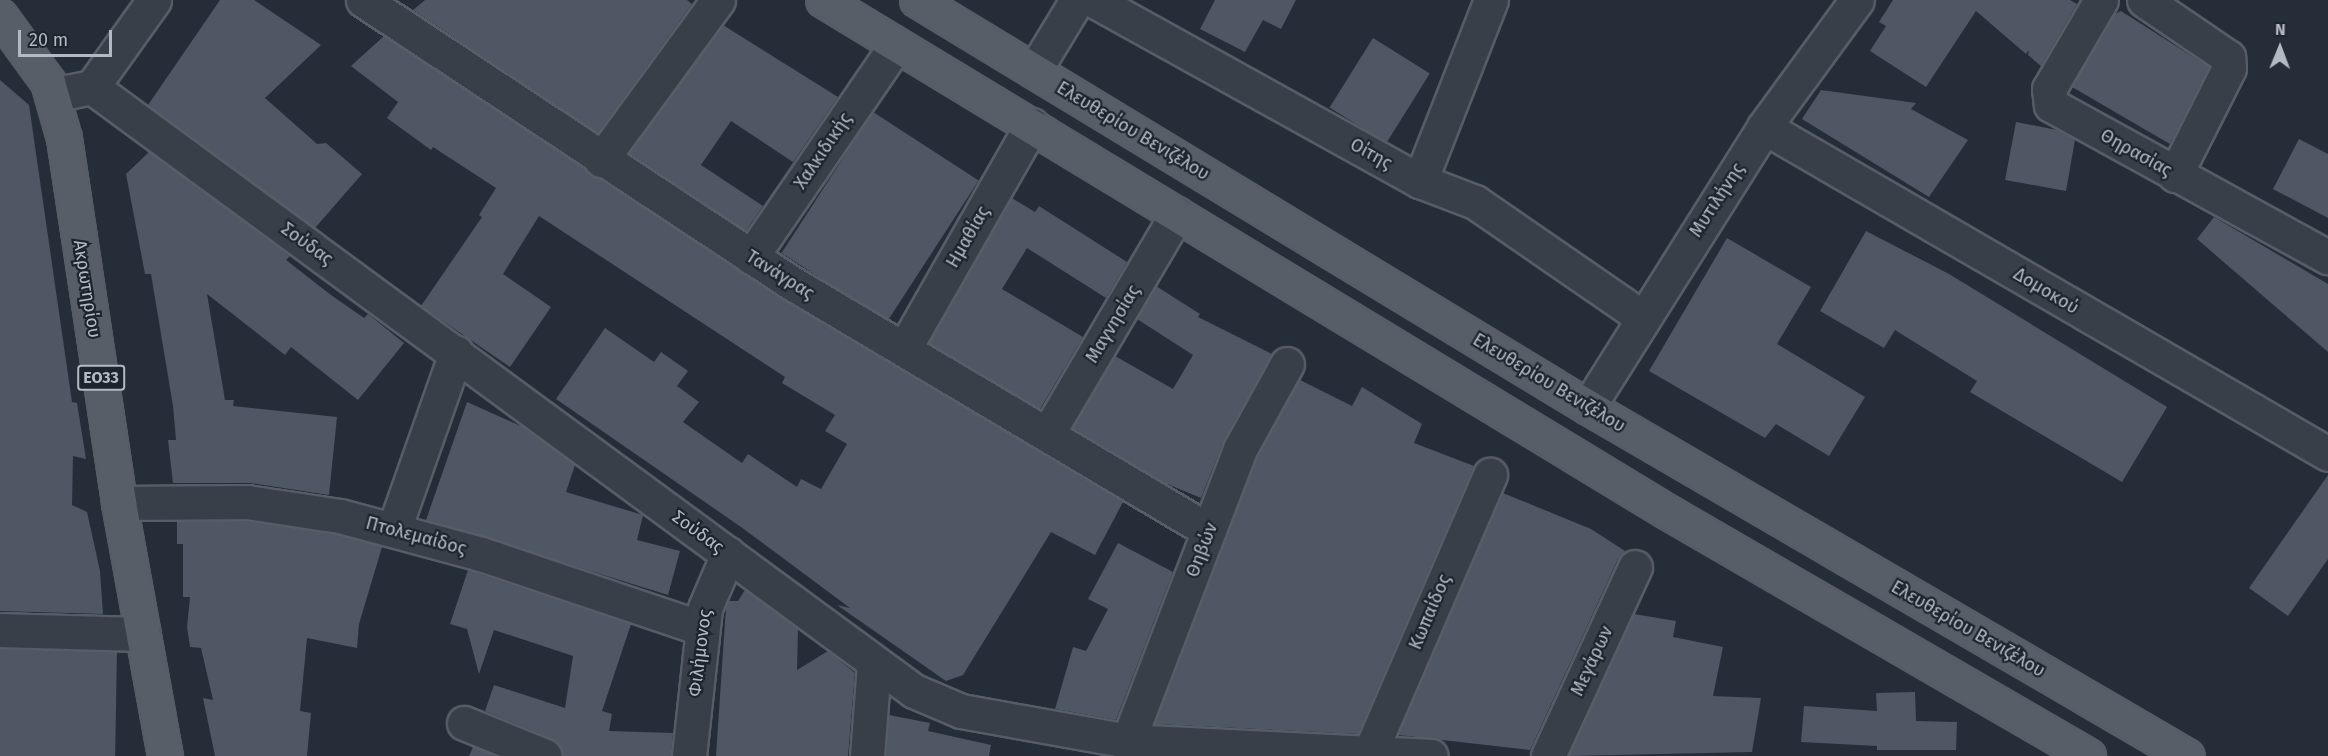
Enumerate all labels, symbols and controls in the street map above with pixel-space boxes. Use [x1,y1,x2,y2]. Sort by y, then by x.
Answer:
scale bar [21,18,116,56]
north arrow [2250,18,2310,78]
text: N [2275,20,2286,39]
text: 20 m [29,29,68,51]
street label: Ελευθερίου Βενιζέλου [1053,77,1213,185]
street label: Χαλκιδικής [790,109,856,193]
street label: Θηρασίας [2096,125,2176,181]
street label: Οίτης [1346,134,1396,174]
street label: Μυτιλήνης [1685,159,1749,241]
street label: Ημαθίας [942,202,994,272]
street label: Σούδας [277,218,337,270]
street label: Ακρωτηρίου [69,238,105,340]
street label: Τανάγρας [742,246,818,304]
street label: Δομοκού [2009,263,2083,319]
street label: Μαγνησίας [1081,281,1145,367]
street label: Ελευθερίου Βενιζέλου [1469,329,1629,437]
road number: ΕΟ33 [77,365,125,391]
street label: Σούδας [668,506,728,558]
street label: Πτολεμαίδος [363,512,469,560]
street label: Θηβών [1182,520,1222,580]
street label: Κωπαίδος [1404,571,1456,653]
street label: Ελευθερίου Βενιζέλου [1887,576,2049,682]
street label: Φιλήμονος [684,608,716,698]
street label: Μεγάρων [1566,623,1618,699]

